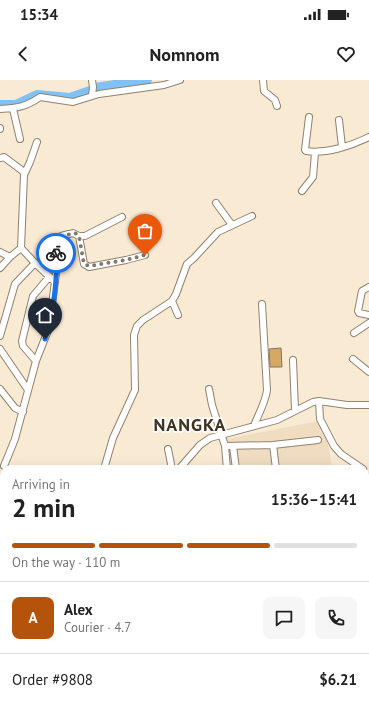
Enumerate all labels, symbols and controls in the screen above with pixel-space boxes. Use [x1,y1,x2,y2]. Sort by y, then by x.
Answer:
text: 15:34 [20,5,58,24]
icon: back [12,43,34,65]
text: Nomnom [150,43,219,66]
icon: heart [335,43,357,65]
pin [128,214,162,255]
icon: bag [134,220,156,242]
courier [36,233,76,273]
icon: bike [45,242,67,264]
pin [28,298,62,339]
icon: home [34,304,56,326]
district label: NANGKA [153,413,227,436]
text: Arriving in [12,476,70,493]
text: 15:36–15:41 [271,490,357,509]
text: 2 min [12,491,75,524]
text: On the way · 110 m [12,554,120,571]
button: chat [263,597,305,639]
button: phone [315,597,357,639]
text: Alex [64,600,93,619]
text: A [28,608,38,627]
text: Courier · 4.7 [64,619,131,636]
text: Order #9808 [12,670,93,689]
text: $6.21 [319,670,357,689]

